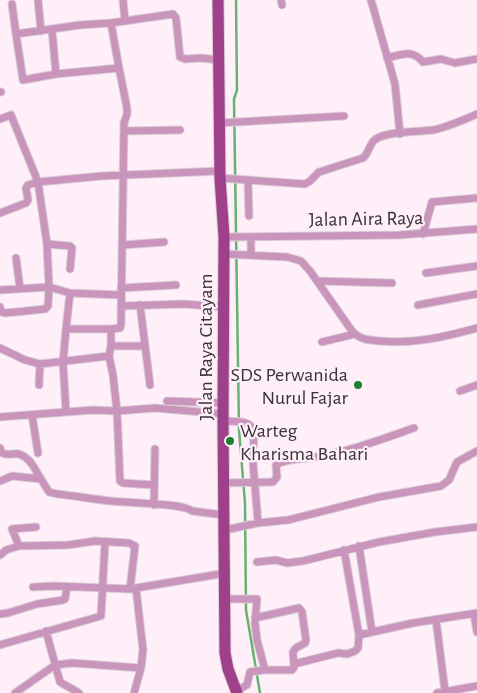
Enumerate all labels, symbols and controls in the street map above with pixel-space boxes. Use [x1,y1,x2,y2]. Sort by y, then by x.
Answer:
street label: Jalan Aira Raya [308,208,424,230]
street label: Jalan Raya Citayam [196,274,216,420]
place label: SDS Perwanida Nurul Fajar [230,365,349,408]
marker: SDS Perwanida Nurul Fajar [352,379,364,391]
place label: Warteg Kharisma Bahari [240,421,368,464]
marker: Warteg Kharisma Bahari [224,435,236,447]

